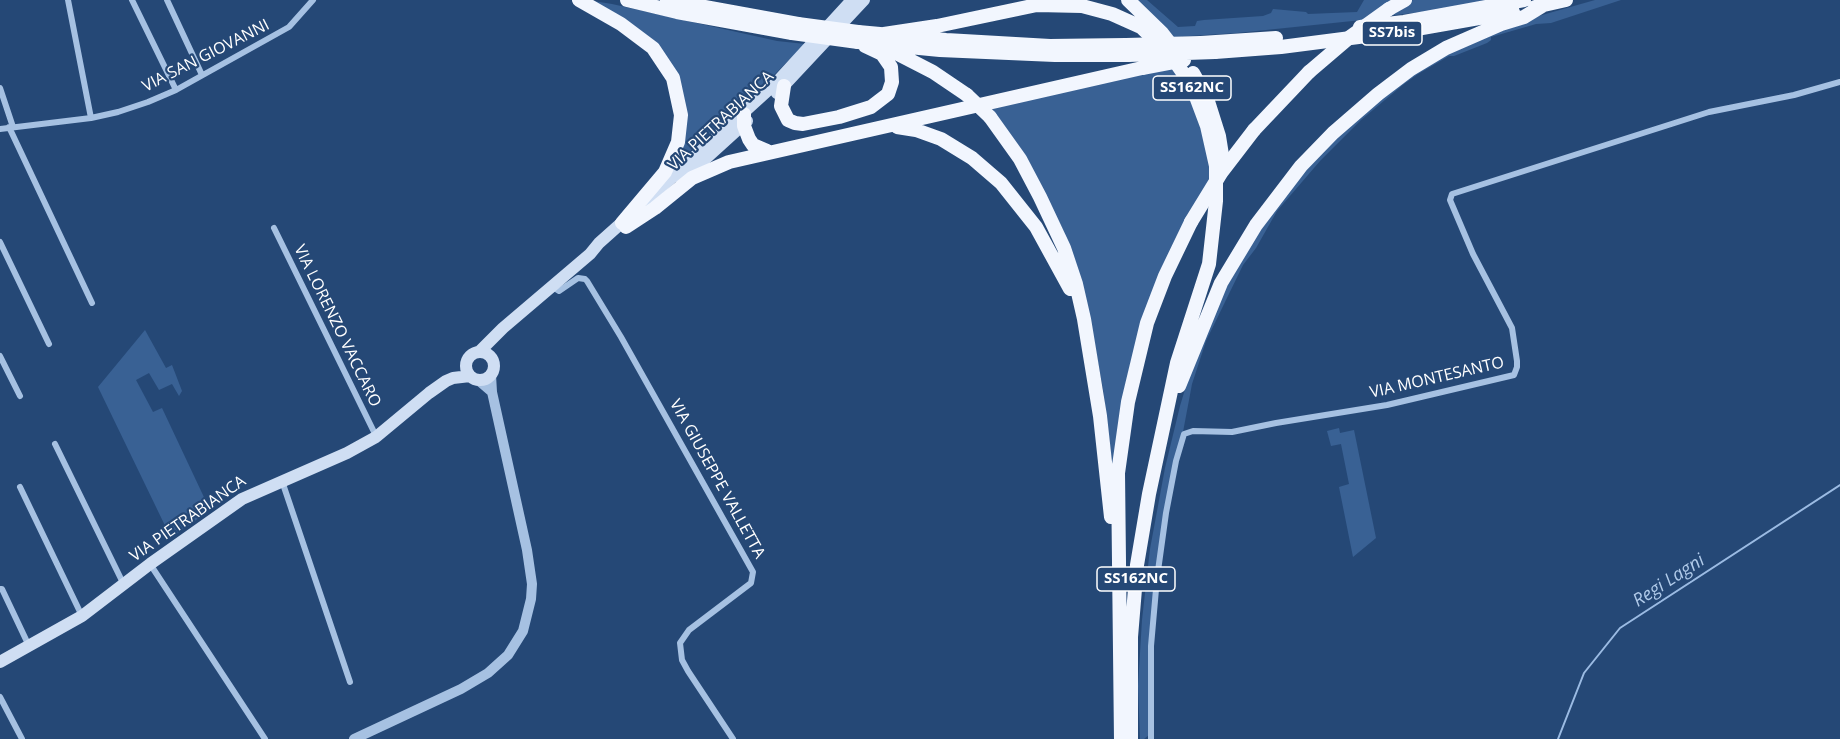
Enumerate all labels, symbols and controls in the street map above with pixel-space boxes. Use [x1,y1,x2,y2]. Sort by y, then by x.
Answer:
street label: VIA SAN GIOVANNI [139,16,273,96]
road number: SS7bis [1362,21,1422,45]
street label: VIA PIETRABIANCA [664,67,778,175]
road number: SS162NC [1153,76,1231,100]
street label: VIA LORENZO VACCARO [289,242,385,410]
street label: VIA MONTESANTO [1368,353,1506,403]
street label: VIA GIUSEPPE VALLETTA [665,396,769,562]
street label: VIA PIETRABIANCA [126,472,250,566]
water label: Regi Lagni [1629,550,1709,612]
road number: SS162NC [1097,567,1175,591]

